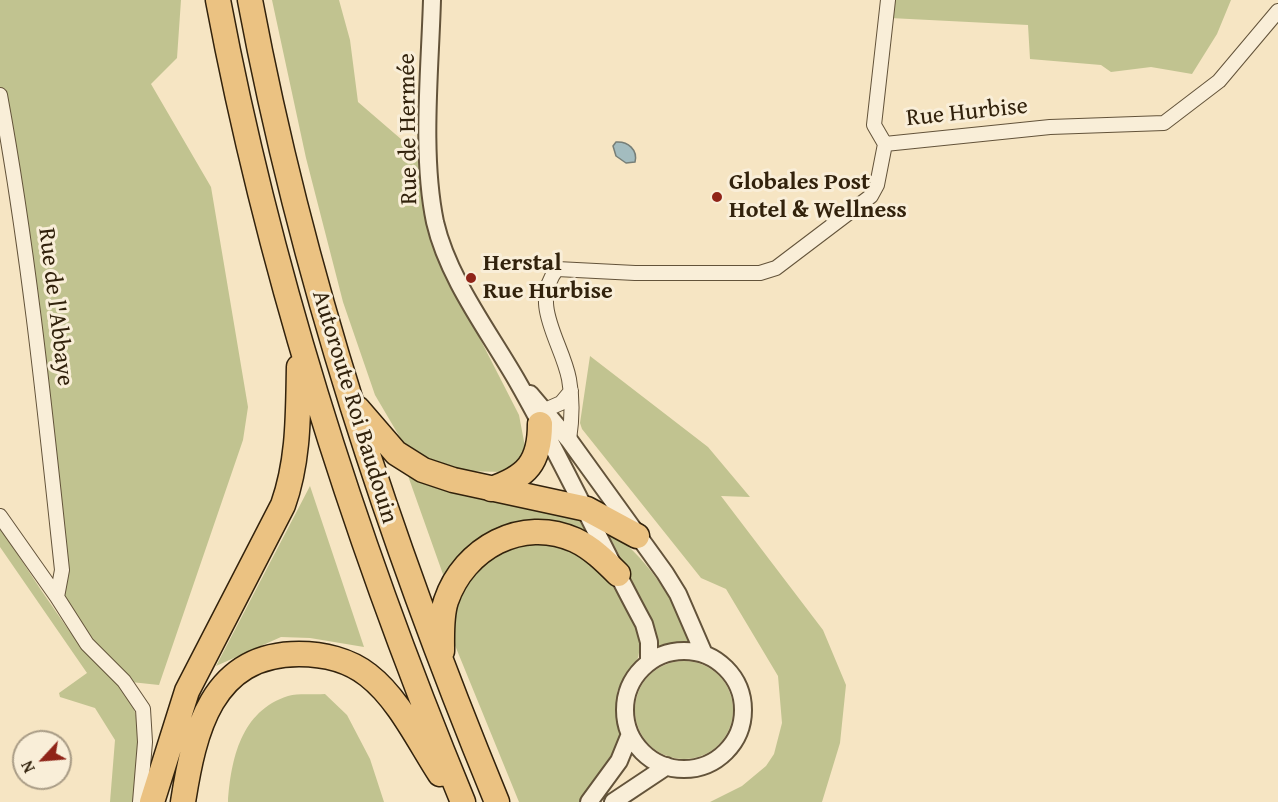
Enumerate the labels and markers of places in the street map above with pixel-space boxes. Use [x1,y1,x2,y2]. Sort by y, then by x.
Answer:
place label: Globales Post Hotel & Wellness [729,169,907,225]
marker: Globales Post Hotel & Wellness [710,190,724,204]
place label: Herstal Rue Hurbise [483,250,613,306]
marker: Herstal Rue Hurbise [464,271,478,285]

